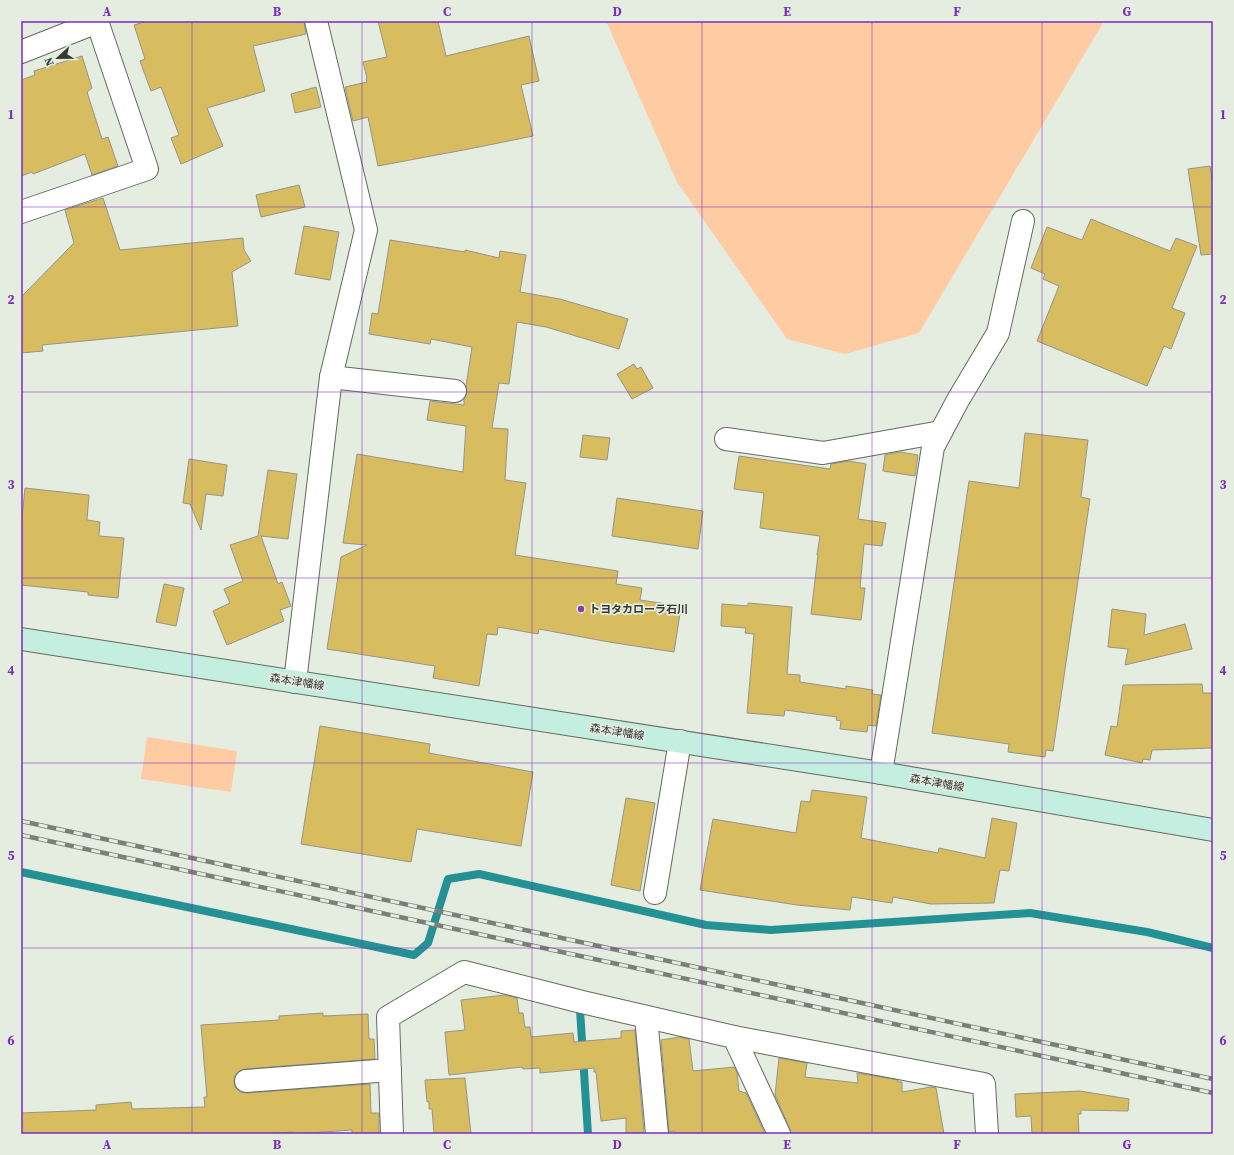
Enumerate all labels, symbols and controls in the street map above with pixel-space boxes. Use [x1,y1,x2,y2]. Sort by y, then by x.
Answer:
text: A [103,3,112,20]
text: B [273,3,282,20]
text: C [443,3,451,20]
text: D [612,3,622,20]
text: E [783,3,791,20]
text: F [953,3,961,20]
text: G [1123,3,1132,20]
north arrow [38,38,78,78]
text: N [41,55,58,68]
text: 1 [7,106,15,123]
text: 1 [1219,106,1227,123]
text: 2 [7,291,15,308]
text: 2 [1219,291,1227,308]
text: 3 [7,476,15,493]
text: 3 [1219,476,1227,493]
place label: トヨタカローラ石川 [589,602,688,617]
marker: トヨタカローラ石川 [576,604,586,614]
text: 4 [7,662,15,679]
text: 4 [1219,662,1227,679]
street label: 森本津幡線 [269,670,325,694]
street label: 森本津幡線 [589,720,645,744]
street label: 森本津幡線 [909,771,965,795]
text: 5 [7,847,15,864]
text: 5 [1219,847,1227,864]
text: 6 [7,1032,15,1049]
text: 6 [1219,1032,1227,1049]
text: A [103,1136,112,1153]
text: B [273,1136,282,1153]
text: C [443,1136,451,1153]
text: D [612,1136,622,1153]
text: E [783,1136,791,1153]
text: F [953,1136,961,1153]
text: G [1123,1136,1132,1153]

